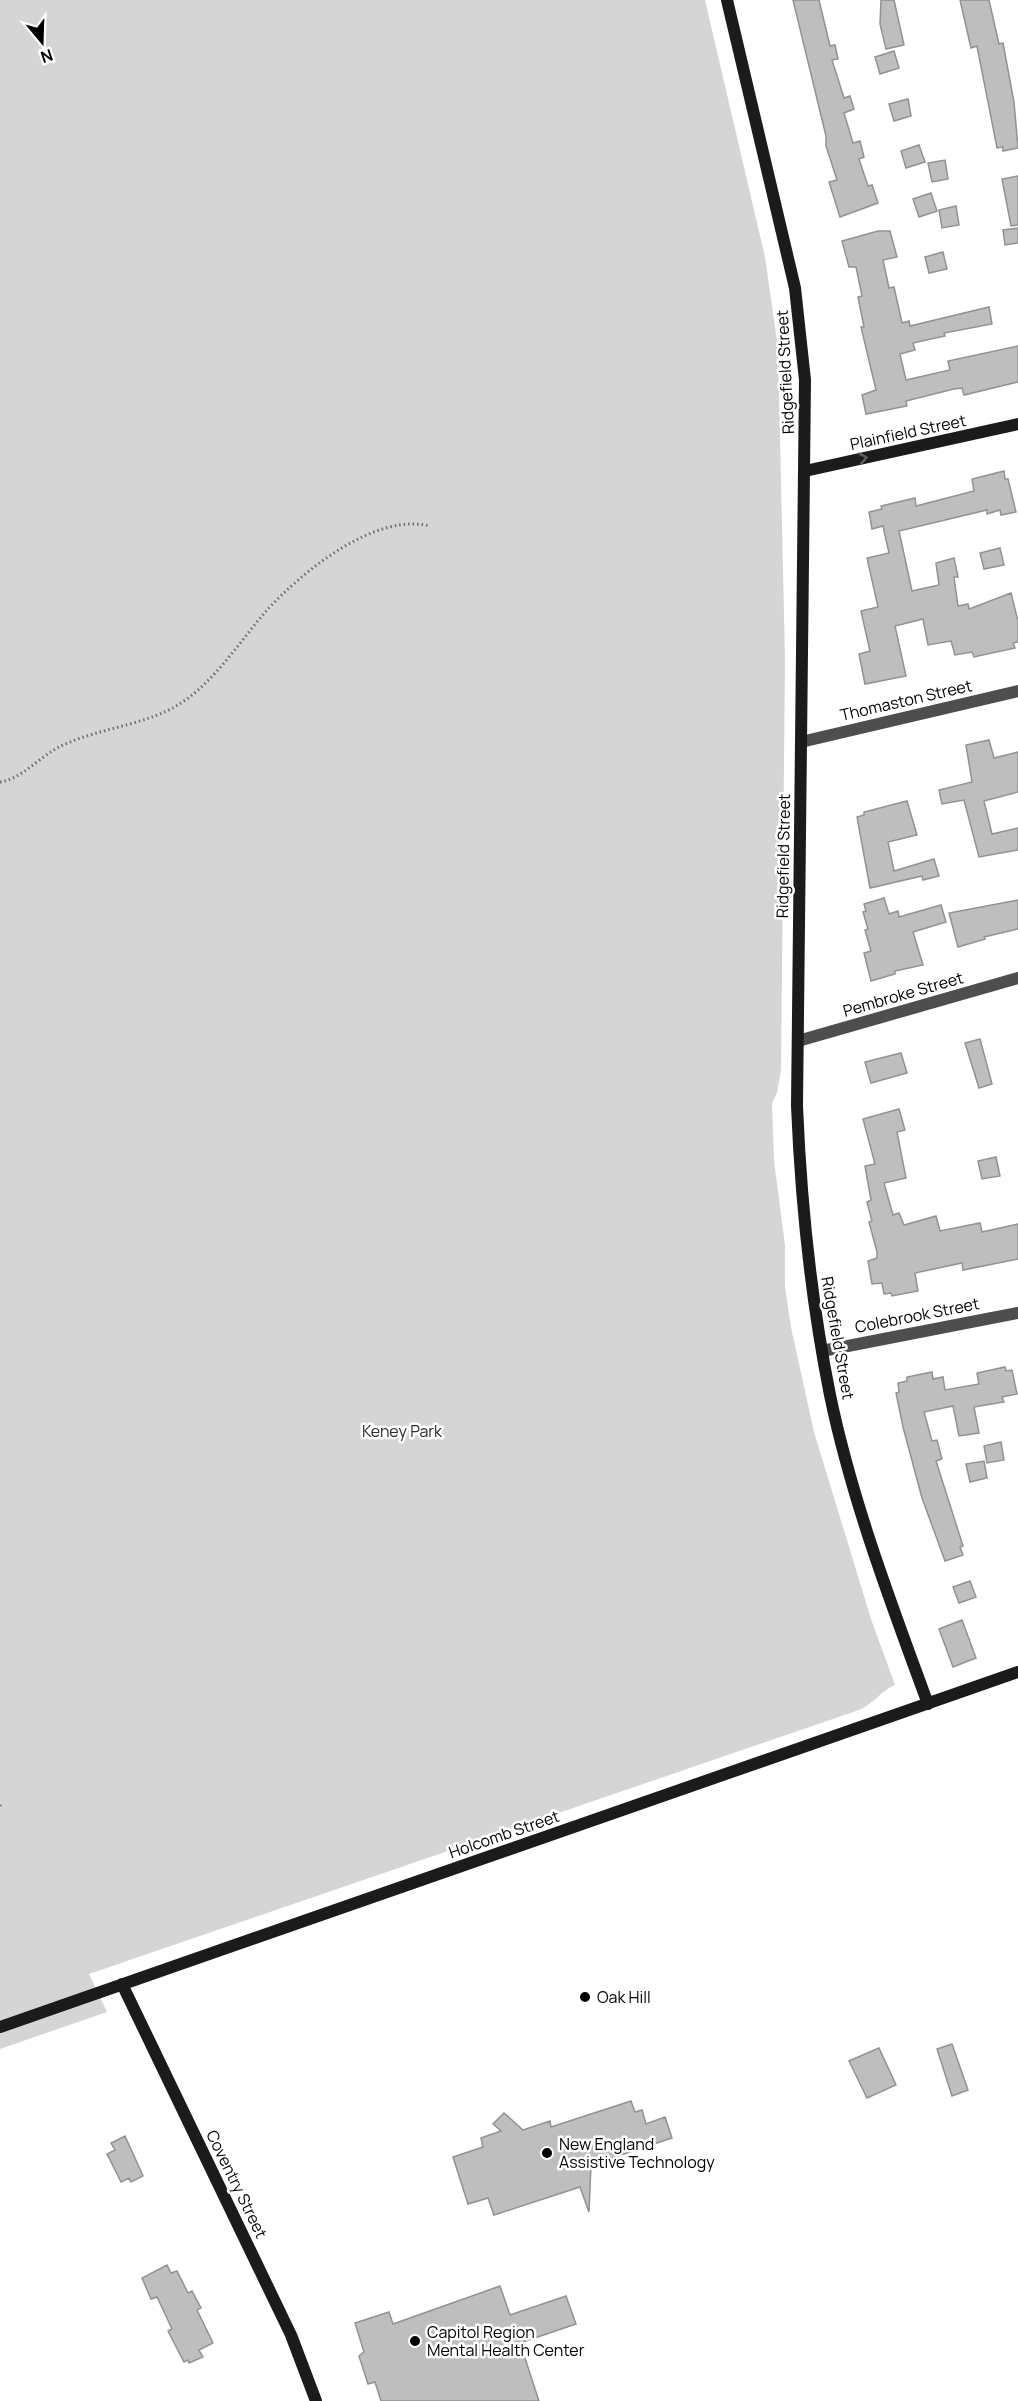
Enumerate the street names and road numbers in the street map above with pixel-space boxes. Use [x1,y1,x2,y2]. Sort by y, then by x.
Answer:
street label: Ridgefield Street [771,309,799,435]
street label: Plainfield Street [848,409,968,455]
street label: Thomaston Street [838,674,974,726]
street label: Ridgefield Street [771,794,795,918]
street label: Pembroke Street [840,966,966,1022]
street label: Ridgefield Street [816,1275,860,1401]
street label: Colebrook Street [853,1292,981,1338]
street label: Holcomb Street [446,1805,562,1863]
street label: Coventry Street [201,2126,273,2242]

